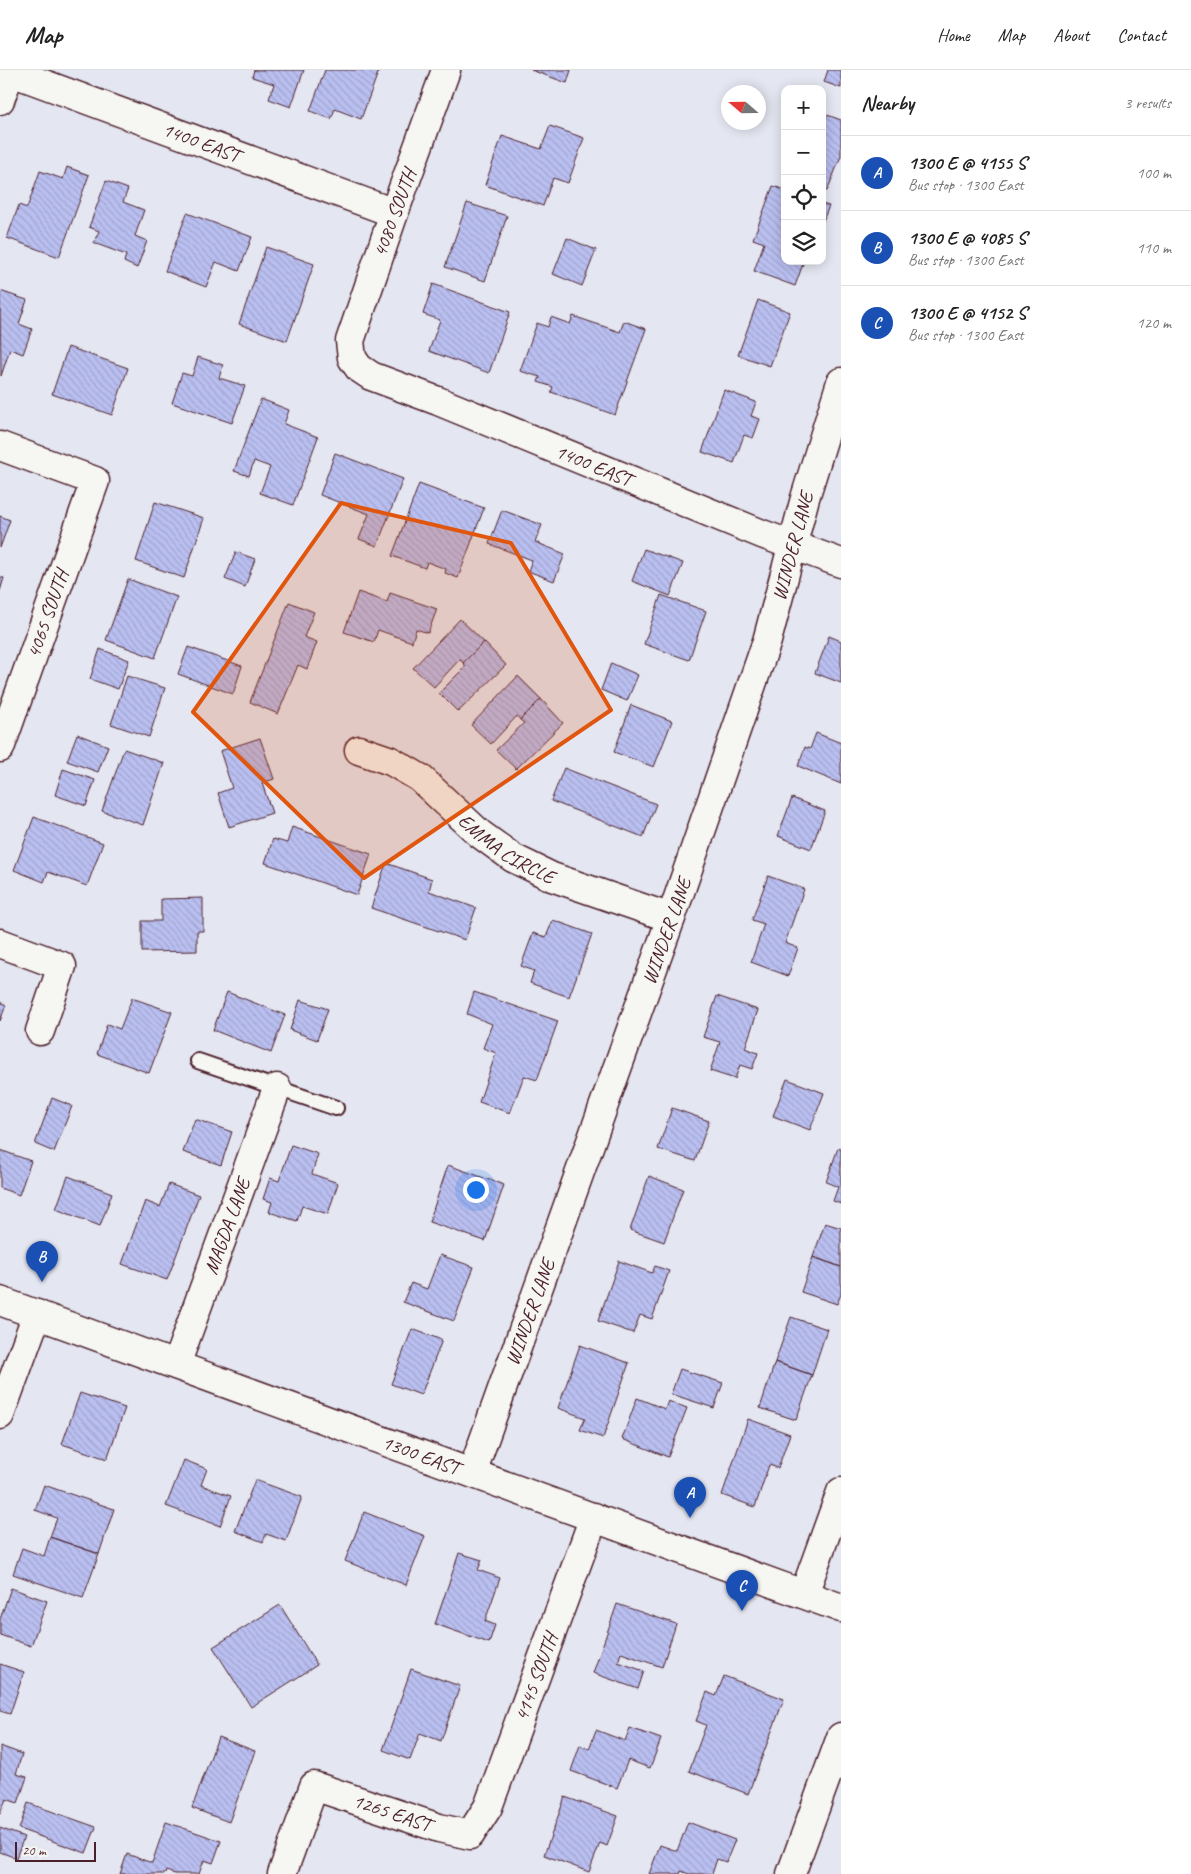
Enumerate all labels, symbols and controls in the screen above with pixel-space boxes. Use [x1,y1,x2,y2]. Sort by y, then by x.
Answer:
text: Map [25,20,62,50]
text: Home [937,24,970,46]
text: Map [998,24,1025,46]
text: About [1053,24,1089,46]
text: Contact [1117,24,1166,46]
north arrow [721,85,766,130]
map controls [781,85,826,265]
button: + [781,85,826,130]
text: Nearby [861,90,914,116]
text: 3 results [1124,93,1171,113]
street label: 1400 EAST [159,117,247,170]
button: − [781,130,826,175]
text: 1300 E @ 4155 S [908,151,1026,175]
street label: 4080 SOUTH [367,163,423,260]
text: A [873,163,881,183]
text: 100 m [1137,163,1171,183]
button: locate [781,175,826,220]
text: Bus stop · 1300 East [908,175,1024,195]
button: layers [781,220,826,265]
text: 1300 E @ 4085 S [908,226,1026,250]
text: B [873,238,881,258]
text: 110 m [1137,238,1171,258]
text: Bus stop · 1300 East [908,250,1024,270]
text: 1300 E @ 4152 S [908,301,1026,325]
text: C [873,313,881,333]
text: 120 m [1137,313,1171,333]
text: Bus stop · 1300 East [908,325,1024,345]
street label: 1400 EAST [552,439,640,494]
street label: WINDER LANE [766,487,820,603]
street label: 4065 SOUTH [21,563,75,661]
street label: EMMA CIRCLE [453,808,561,890]
street label: WINDER LANE [636,872,698,987]
street label: MAGDA LANE [198,1172,257,1278]
your location [463,1177,489,1203]
pin: B [26,1241,58,1282]
street label: WINDER LANE [500,1253,561,1369]
street label: 1300 EAST [379,1430,467,1482]
pin: A [674,1477,706,1518]
pin: C [726,1570,758,1611]
street label: 4145 SOUTH [509,1627,565,1724]
street label: 1265 EAST [350,1788,438,1839]
scale bar [15,1839,96,1862]
text: 20 m [22,1842,46,1859]

